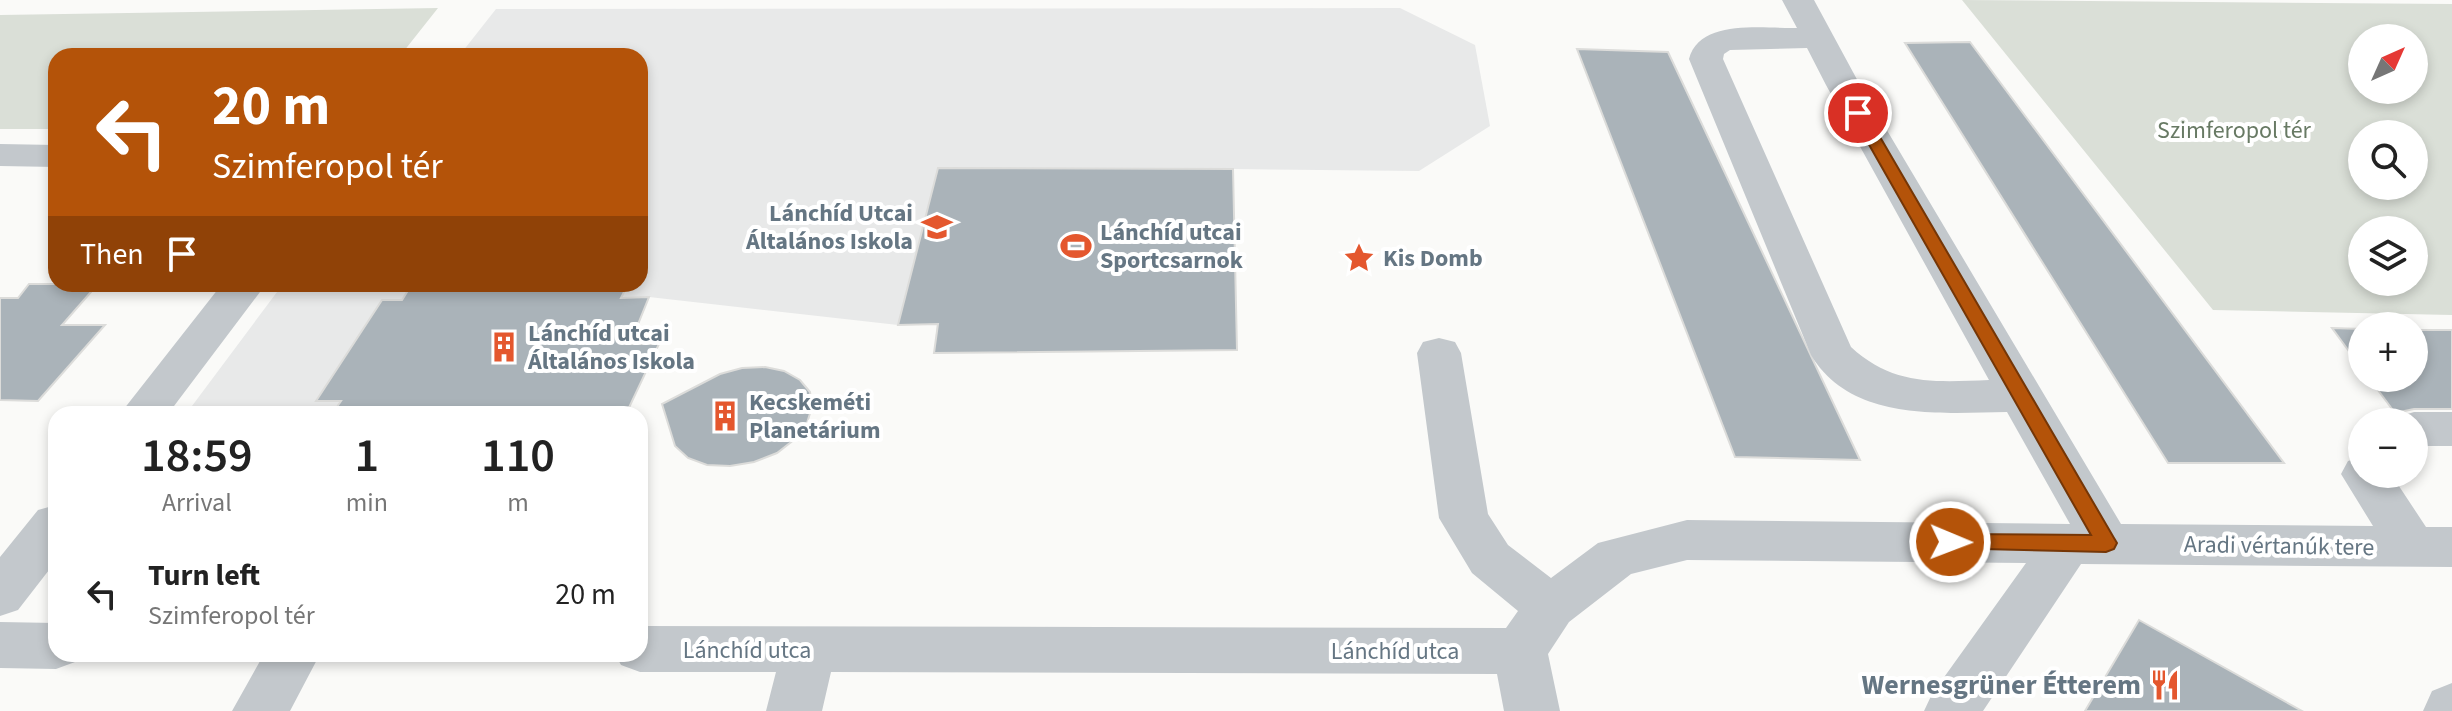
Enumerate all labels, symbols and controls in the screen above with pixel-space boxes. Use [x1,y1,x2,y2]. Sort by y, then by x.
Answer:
north arrow [2348,24,2428,104]
map controls [2348,24,2428,488]
text: 20 m [212,67,330,146]
pin [1824,79,1892,147]
icon: left [80,80,184,184]
icon: arrive [1836,91,1880,135]
park label: Szimferopol tér [2157,113,2312,148]
button: search [2348,120,2428,200]
text: Szimferopol tér [212,141,443,192]
place label: Lánchíd Utcai Általános Iskola [745,196,913,259]
school or university icon: Lánchíd Utcai Általános Iskola [920,210,954,244]
place label: Lánchíd utcai Sportcsarnok [1100,215,1244,278]
button: layers [2348,216,2428,296]
sports icon: Lánchíd utcai Sportcsarnok [1059,229,1093,263]
icon: arrive [160,232,204,276]
text: Then [80,233,144,276]
place icon: Kis Domb [1342,241,1376,275]
place label: Kis Domb [1383,241,1483,276]
button: + [2348,312,2428,392]
place label: Lánchíd utcai Általános Iskola [527,316,695,379]
building icon: Lánchíd utcai Általános Iskola [487,330,521,364]
place label: Kecskeméti Planetárium [749,385,880,448]
building icon: Kecskeméti Planetárium [708,399,742,433]
button: − [2348,408,2428,488]
text: 18:59 [141,422,253,490]
text: 1 [355,422,379,490]
text: 110 [481,422,555,490]
text: Arrival [162,484,232,521]
text: min [346,484,388,521]
text: m [507,484,529,521]
position arrow [1908,500,1992,584]
street label: Aradi vértanúk tere [2183,527,2375,565]
text: Turn left [148,554,260,597]
icon: left [80,572,124,616]
text: 20 m [555,573,616,616]
text: Szimferopol tér [148,597,315,634]
street label: Lánchíd utca [683,633,811,668]
street label: Lánchíd utca [1331,634,1459,669]
place label: Wernesgrüner Étterem [1862,665,2141,705]
restaurant icon: Wernesgrüner Étterem [2148,668,2182,702]

